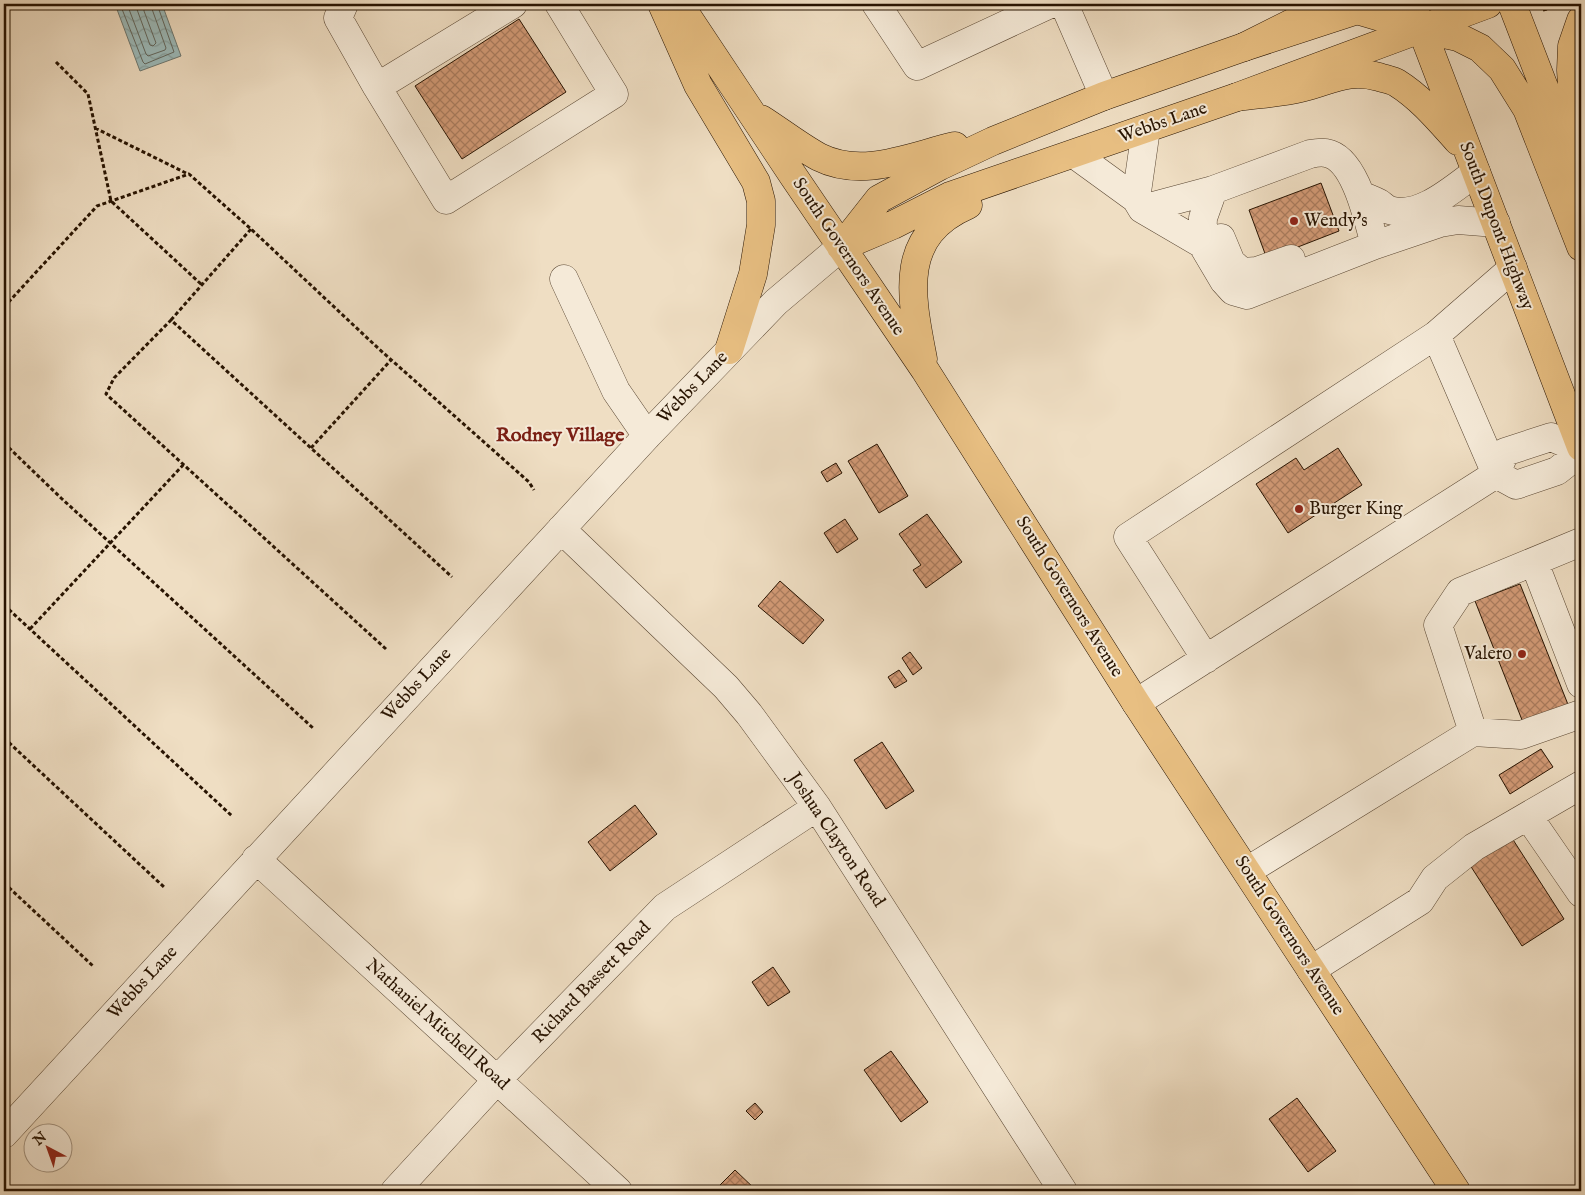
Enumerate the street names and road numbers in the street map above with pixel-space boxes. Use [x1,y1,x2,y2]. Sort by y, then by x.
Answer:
street label: Webbs Lane [1116,97,1210,149]
street label: South Dupont Highway [1453,139,1539,313]
street label: South Governors Avenue [787,174,909,340]
street label: Webbs Lane [653,347,733,429]
street label: South Governors Avenue [1010,512,1128,682]
street label: Webbs Lane [377,643,457,727]
street label: Joshua Clayton Road [781,767,890,912]
street label: South Governors Avenue [1229,852,1349,1020]
street label: Richard Bassett Road [528,917,657,1049]
street label: Webbs Lane [103,941,183,1025]
street label: Nathaniel Mitchell Road [360,954,514,1096]

